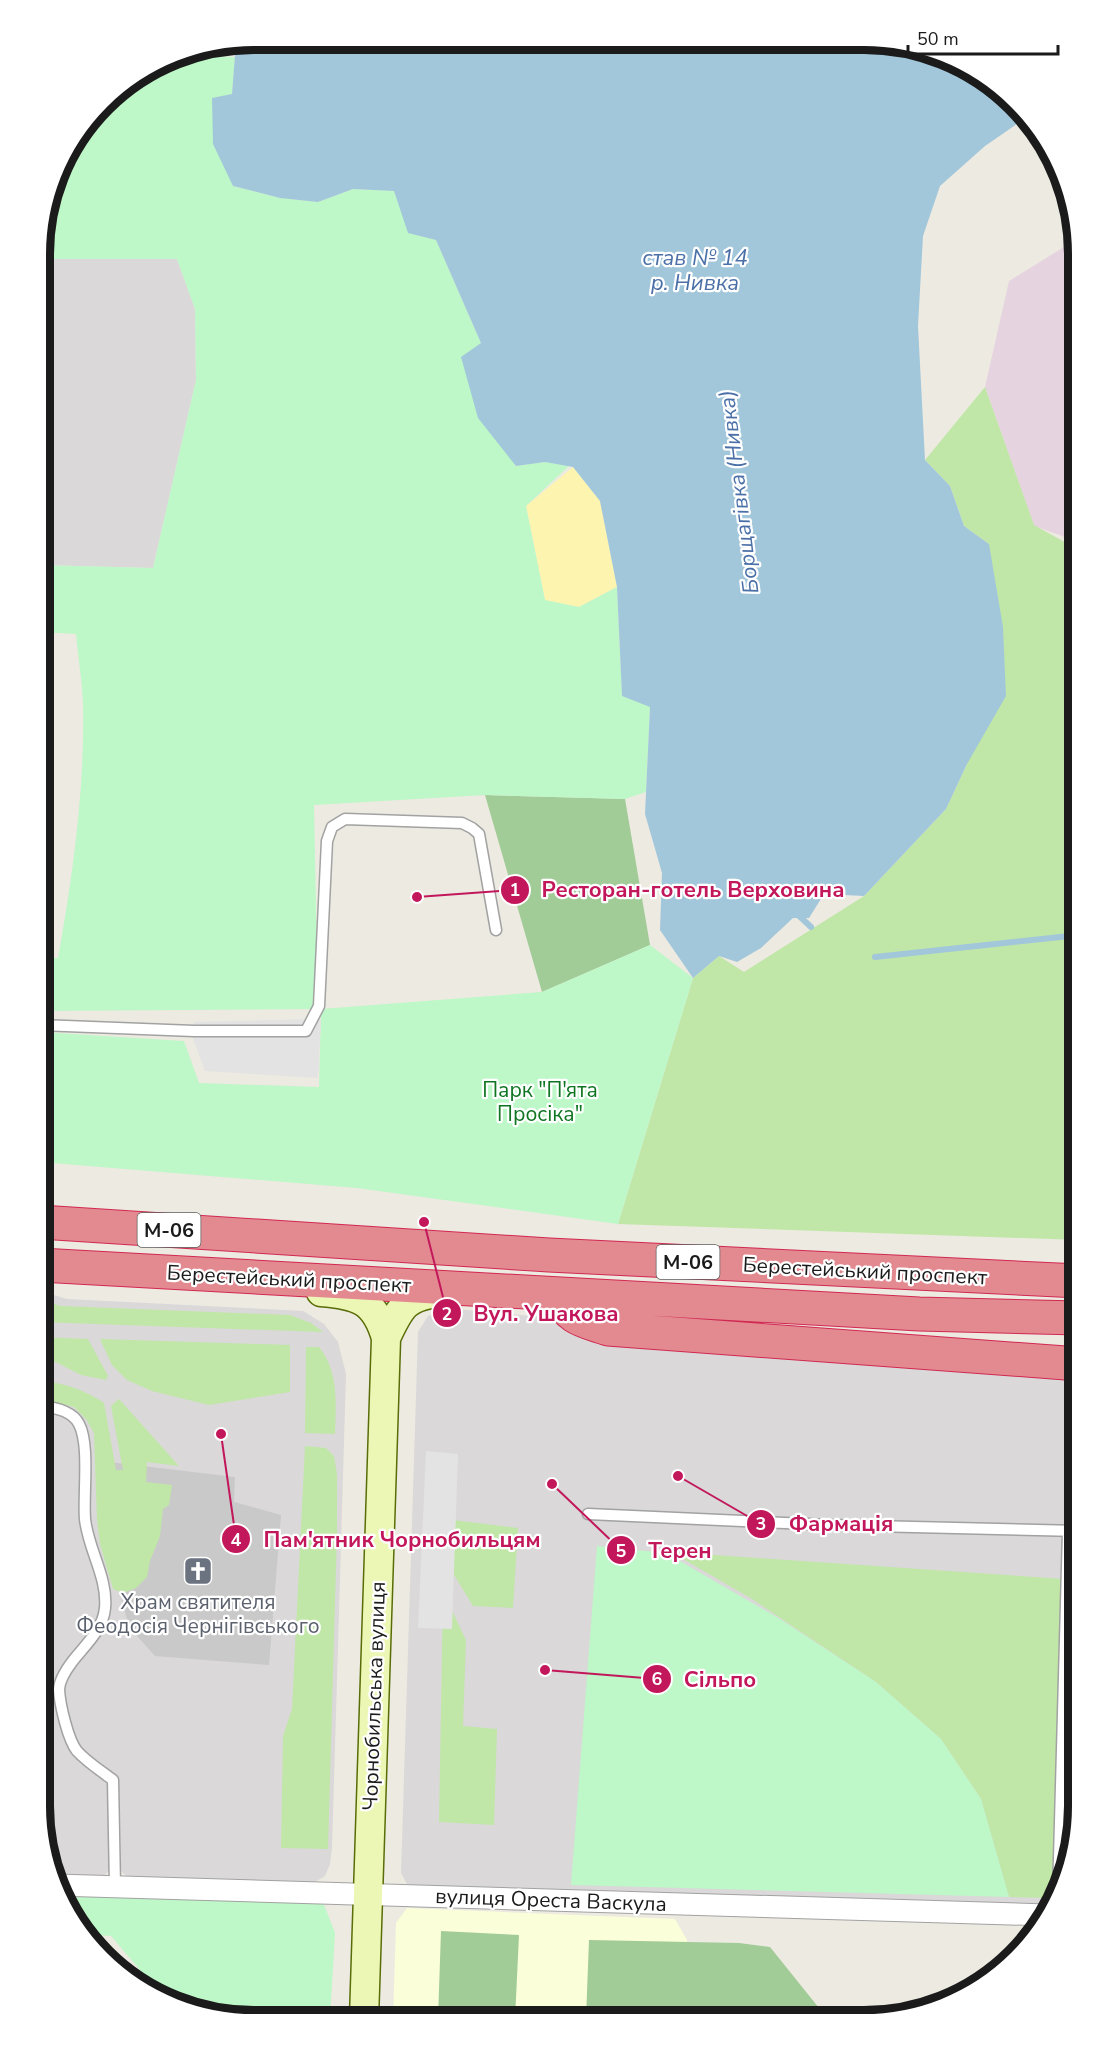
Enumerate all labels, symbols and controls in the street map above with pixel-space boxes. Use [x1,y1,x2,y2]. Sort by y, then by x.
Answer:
scale bar [908,18,1058,56]
text: 50 m [917,27,959,51]
water label: став № 14 р. Нивка [642,243,748,298]
water label: Борщагівка (Нивка) [712,388,766,595]
callout: Ресторан-готель Верховина [500,870,857,910]
text: Ресторан-готель Верховина [542,875,844,905]
text: 1 [510,878,520,902]
park label: Парк "П'ята Просіка" [482,1076,598,1128]
road number: М-06 [138,1213,201,1247]
road number: М-06 [656,1245,720,1279]
street label: Берестейський проспект [742,1251,989,1291]
street label: Берестейський проспект [166,1259,413,1299]
callout: Вул. Ушакова [432,1293,631,1333]
text: Вул. Ушакова [473,1299,619,1329]
text: 2 [442,1302,452,1326]
callout: Фармація [746,1504,905,1544]
text: Фармація [789,1509,893,1539]
text: 3 [756,1512,766,1536]
callout: Пам'ятник Чорнобильцям [221,1519,552,1559]
text: Пам'ятник Чорнобильцям [263,1525,541,1555]
text: 4 [231,1528,242,1552]
callout: Терен [606,1530,723,1570]
text: Терен [648,1536,712,1566]
text: 5 [616,1539,627,1563]
church icon: Храм святителя Феодосія Чернігівського [182,1555,214,1587]
street label: Чорнобильська вулиця [356,1581,392,1811]
place label: Храм святителя Феодосія Чернігівського [76,1588,320,1640]
callout: Сільпо [642,1659,768,1699]
text: Сільпо [684,1665,756,1695]
text: 6 [652,1667,663,1691]
street label: вулиця Ореста Васкула [435,1882,667,1918]

